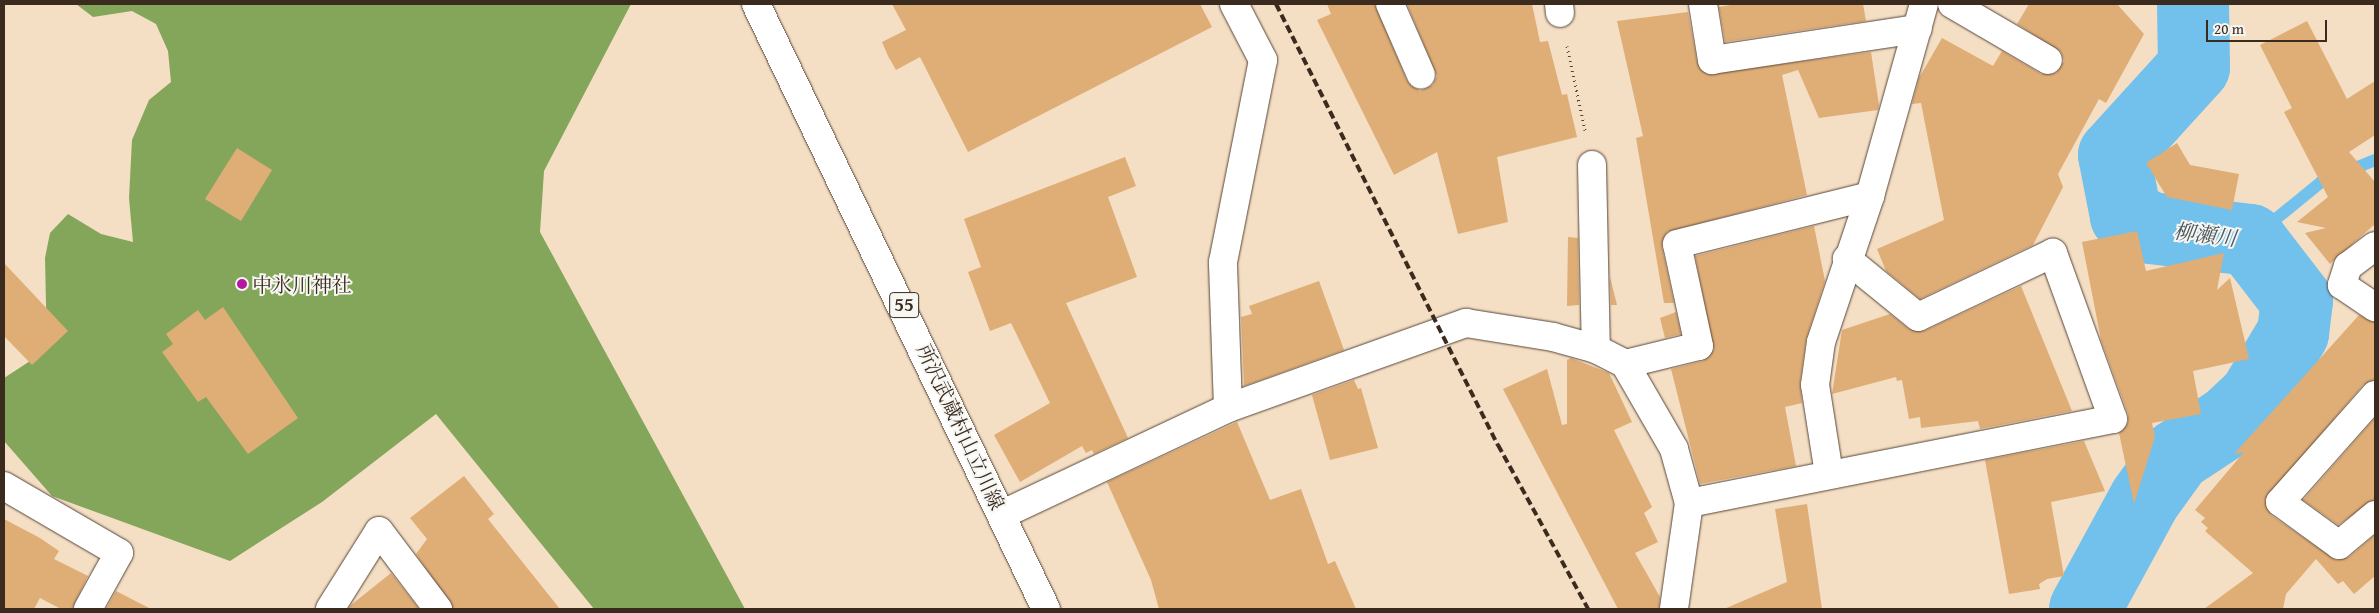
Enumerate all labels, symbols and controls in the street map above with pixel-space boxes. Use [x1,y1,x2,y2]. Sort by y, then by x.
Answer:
scale bar [2209,10,2330,42]
text: 20 m [2214,18,2244,39]
water label: 柳瀬川 [2172,219,2238,251]
place label: 中氷川神社 [252,272,352,296]
marker: 中氷川神社 [236,278,248,290]
road number: 55 [889,288,919,322]
street label: 所沢武蔵村山立川線 [912,340,1010,514]

